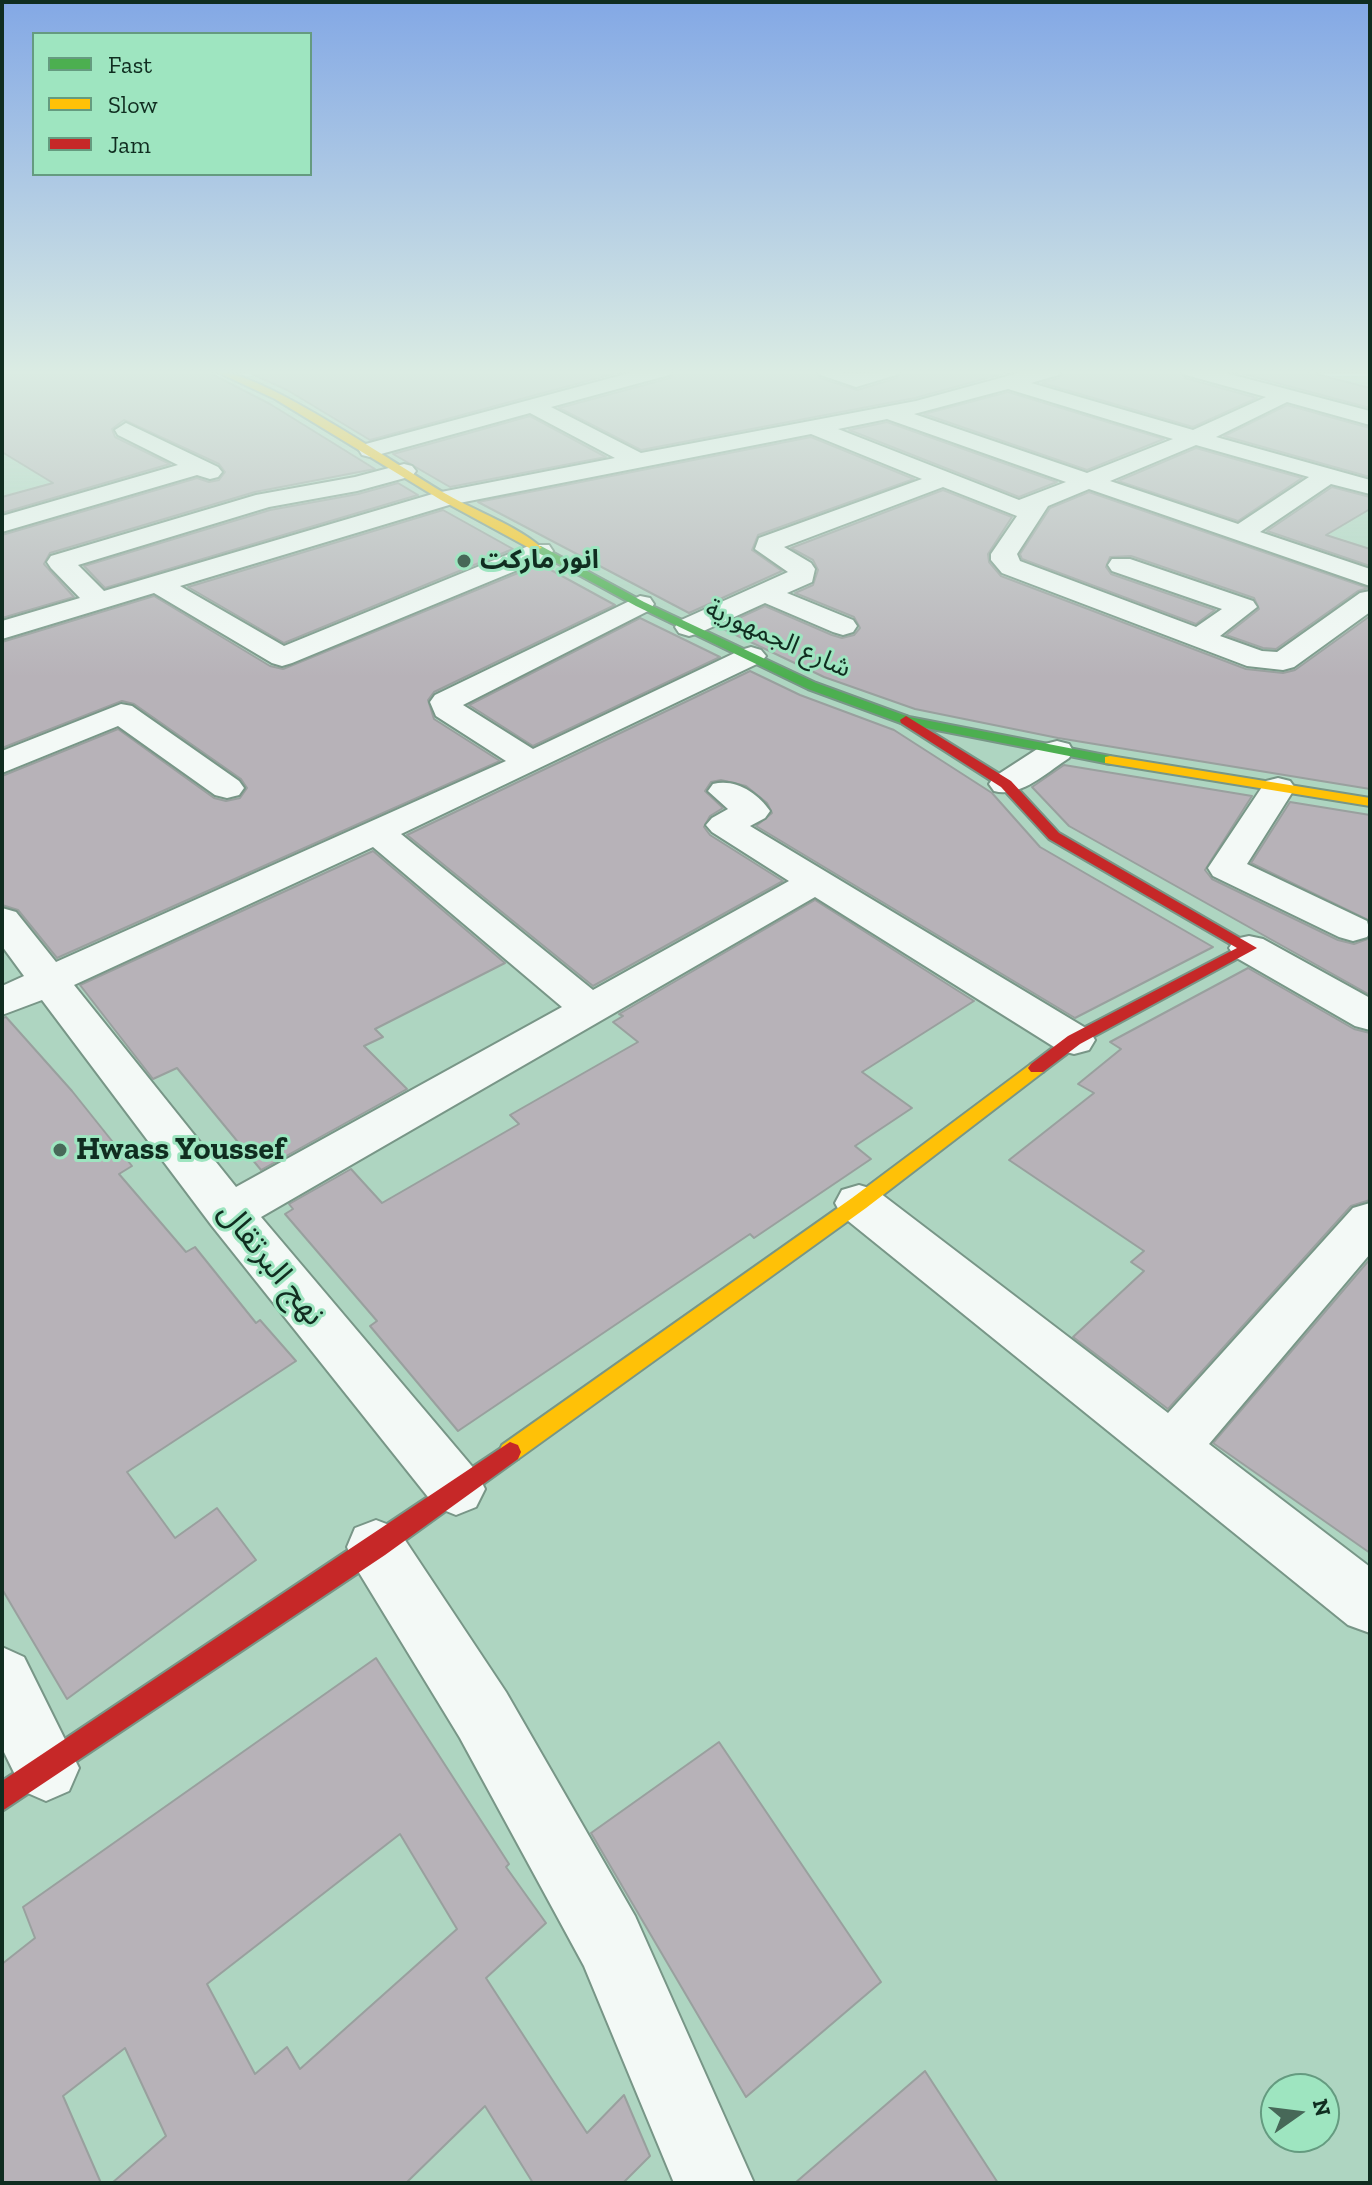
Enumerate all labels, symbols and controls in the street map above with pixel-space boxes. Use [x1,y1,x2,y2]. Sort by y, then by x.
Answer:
legend [32,32,312,176]
text: Fast [108,50,152,79]
text: Slow [108,90,158,119]
text: Jam [108,130,151,159]
place label: انور ماركت [480,545,599,577]
marker: انور ماركت [455,552,473,570]
street label: شارع الجمهورية [701,593,855,685]
place label: Hwass Youssef [76,1131,285,1169]
marker: Hwass Youssef [51,1141,69,1159]
street label: نهج البرتقال [209,1194,333,1334]
north arrow [1260,2073,1340,2153]
text: N [1307,2096,1337,2119]

